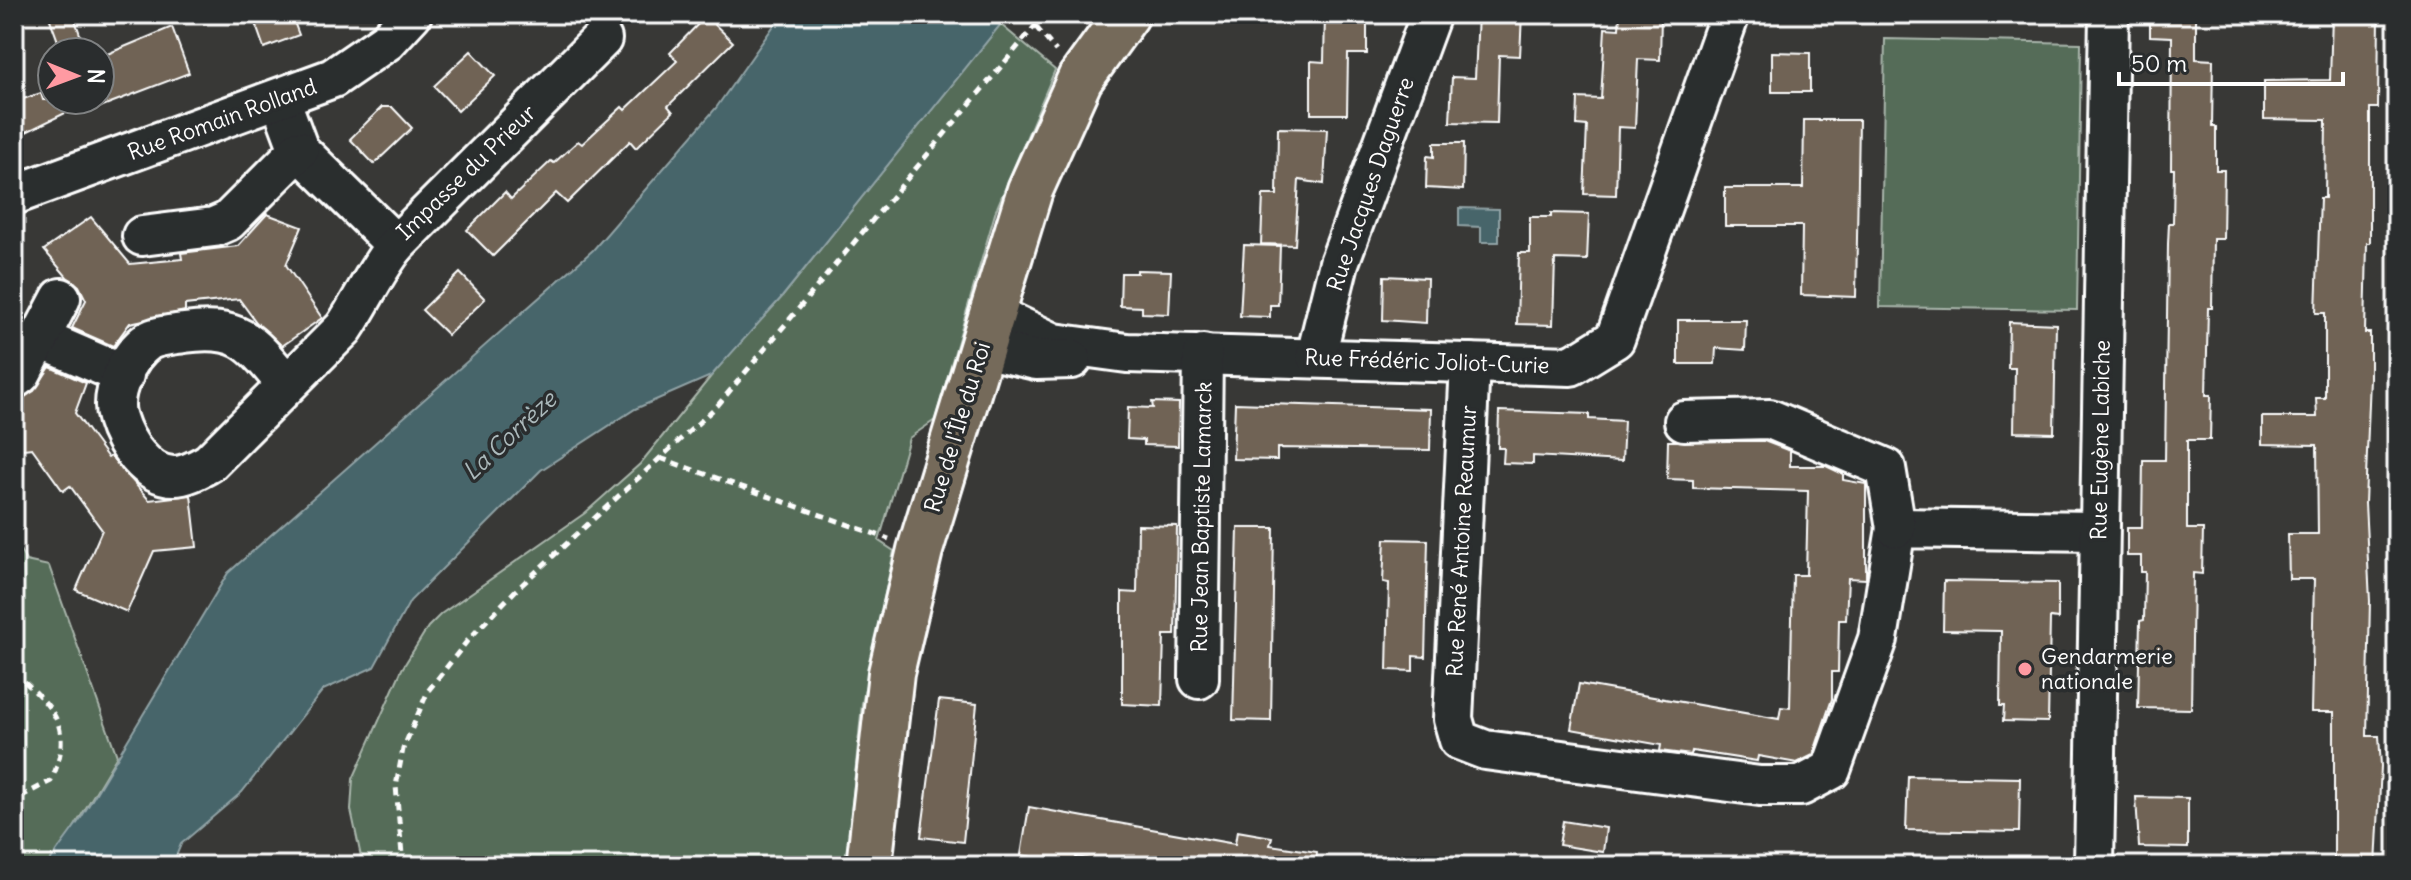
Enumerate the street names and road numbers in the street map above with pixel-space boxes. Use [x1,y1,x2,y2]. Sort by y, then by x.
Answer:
street label: Rue Romain Rolland [124,72,320,166]
street label: Rue Jacques Daguerre [1320,73,1420,295]
street label: Impasse du Prieur [391,98,541,246]
street label: Rue de l'Île du Roi [918,339,996,515]
street label: Rue Eugène Labiche [2084,340,2116,540]
street label: Rue Frédéric Joliot-Curie [1304,343,1550,379]
street label: Rue Jean Baptiste Lamarck [1185,381,1217,653]
street label: Rue René Antoine Reaumur [1440,405,1482,677]

